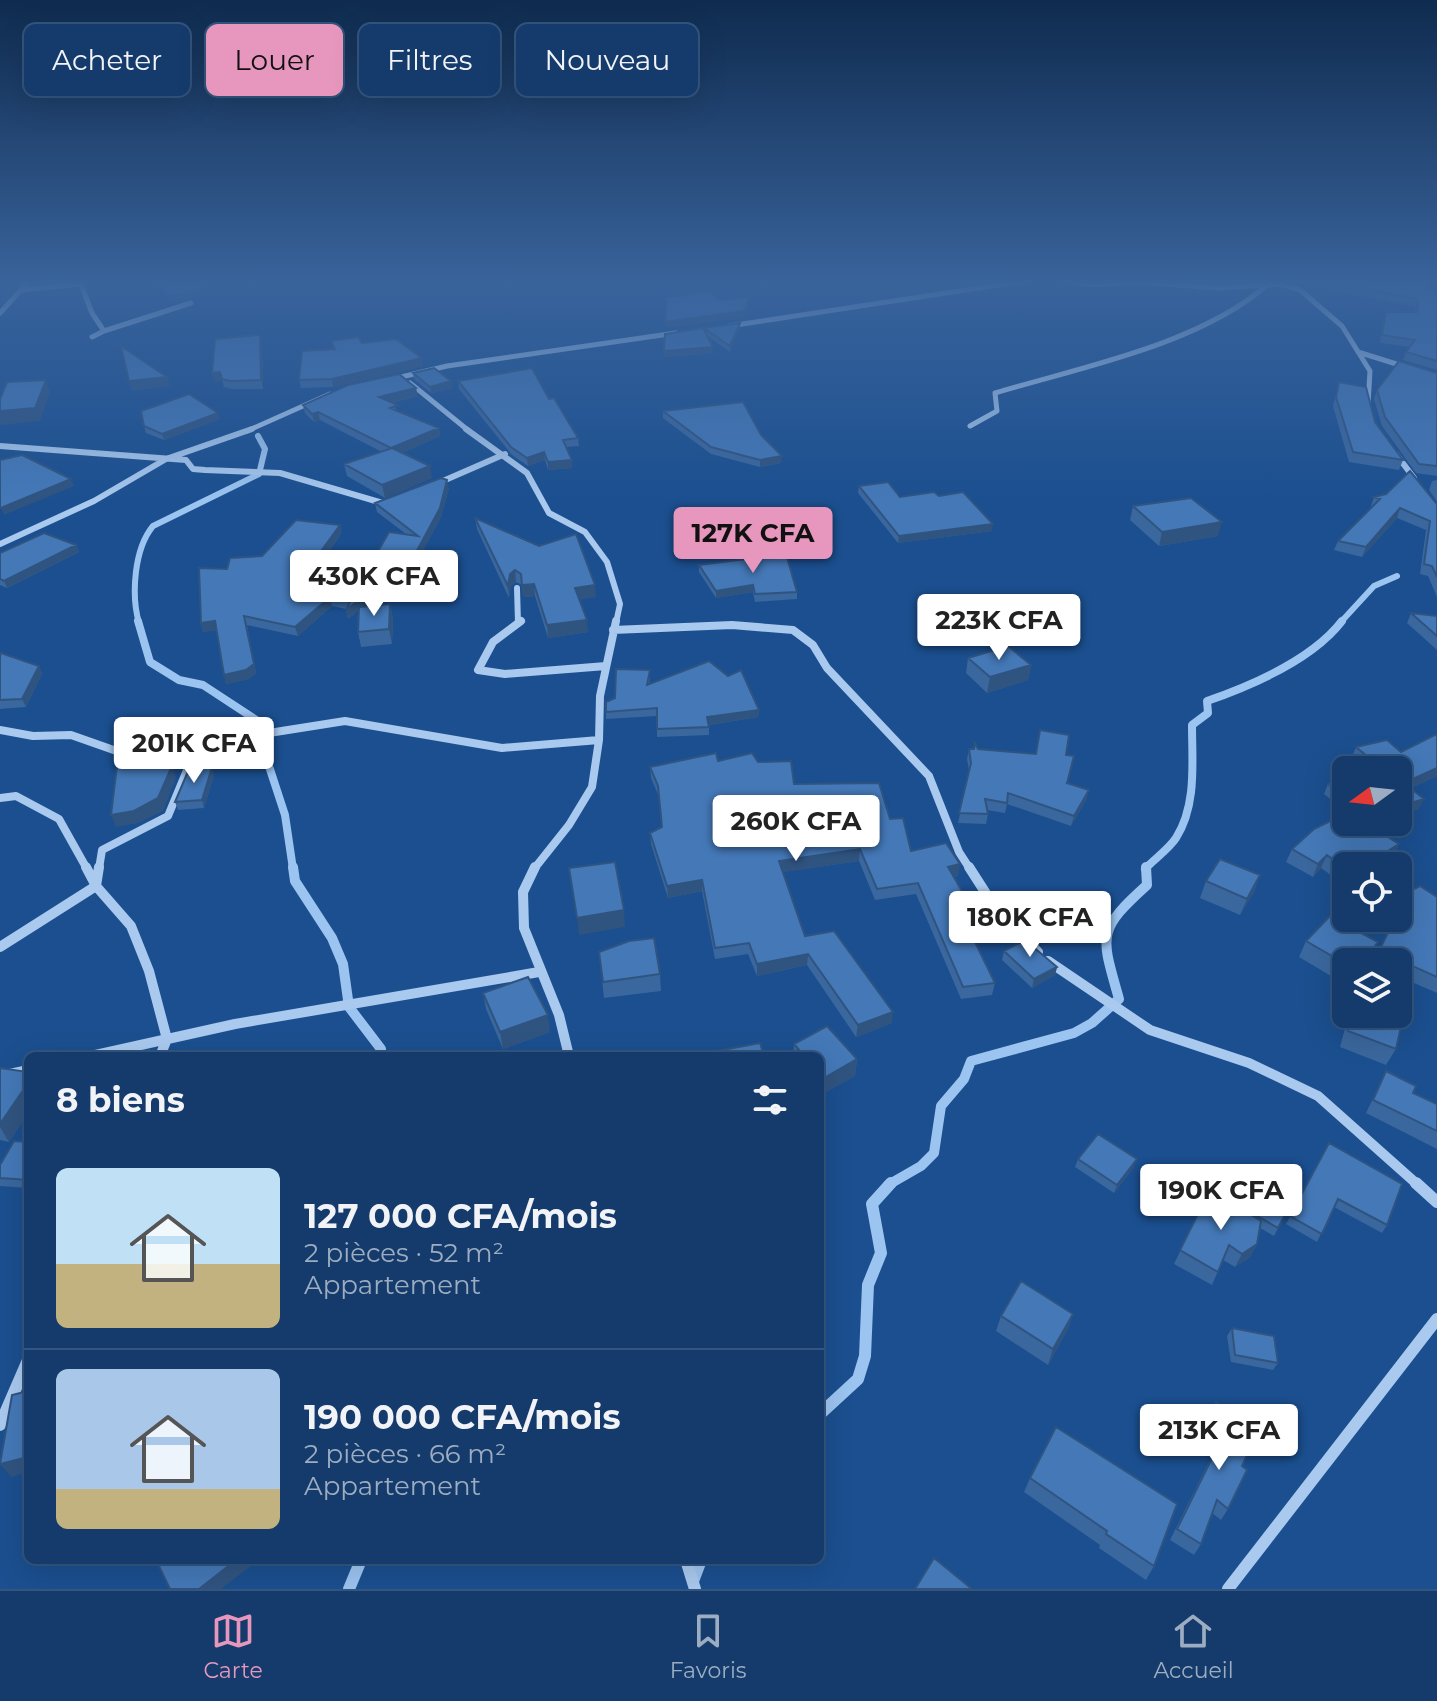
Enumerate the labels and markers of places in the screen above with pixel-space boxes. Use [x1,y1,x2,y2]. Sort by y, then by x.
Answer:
pin: 127K CFA [670,507,836,575]
pin: 430K CFA [291,550,457,618]
pin: 223K CFA [916,594,1082,662]
pin: 201K CFA [111,717,277,785]
pin: 260K CFA [713,795,879,863]
pin: 180K CFA [947,891,1113,959]
pin: 190K CFA [1138,1164,1304,1232]
pin: 213K CFA [1136,1404,1302,1472]

